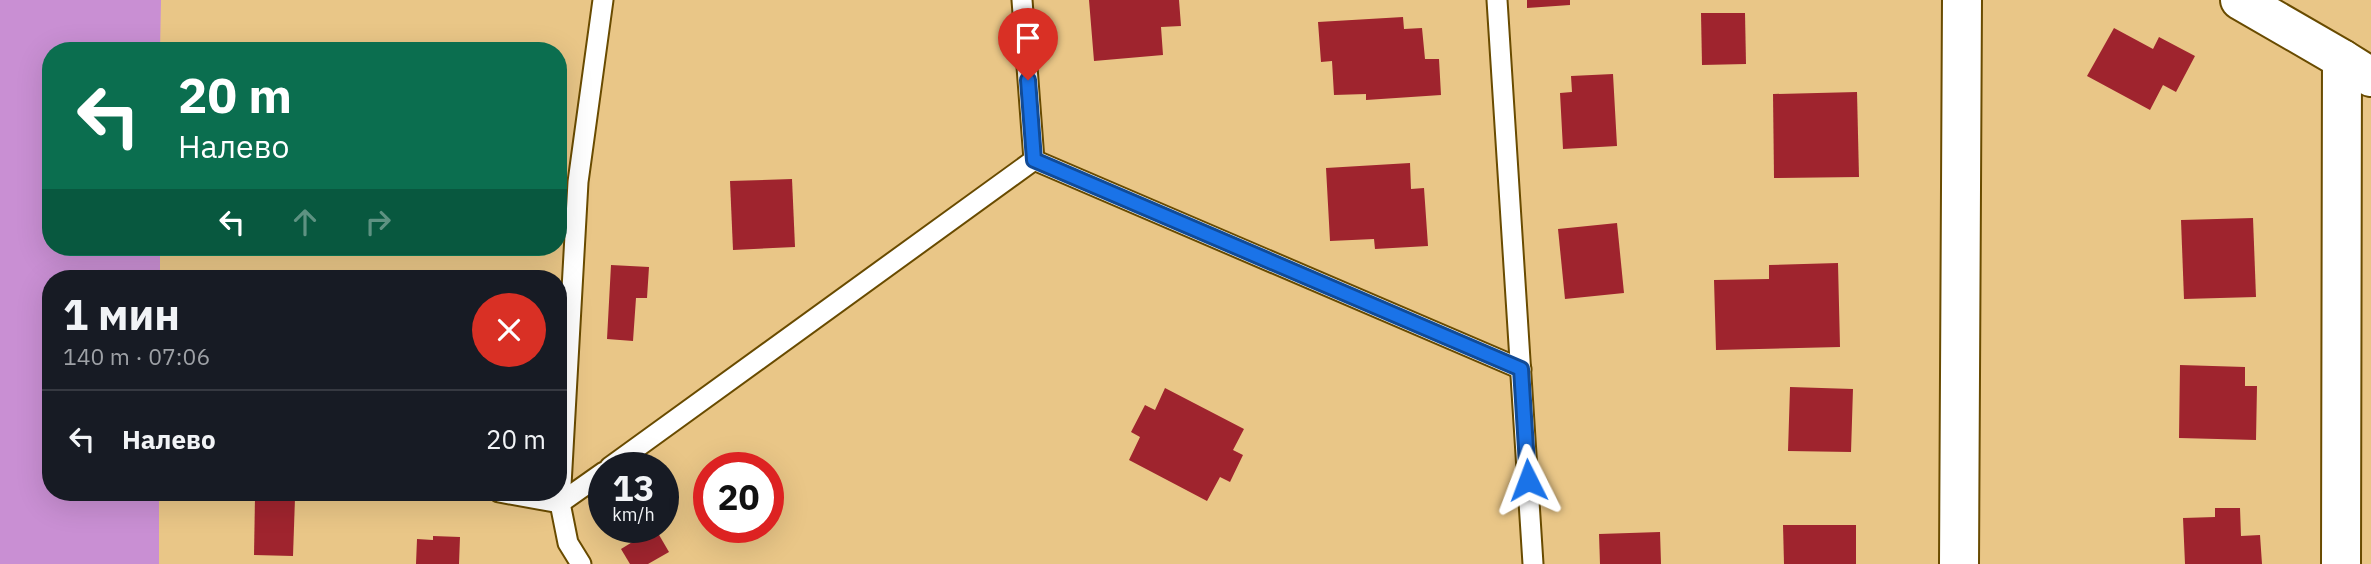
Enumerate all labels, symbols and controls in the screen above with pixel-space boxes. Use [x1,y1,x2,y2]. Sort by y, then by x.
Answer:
pin [998,8,1058,80]
icon: arrive [1009,19,1047,57]
text: 20 m [178,63,292,126]
icon: left [63,70,154,161]
text: Налево [178,125,289,167]
icon: left [213,203,251,241]
icon: ahead [286,203,324,241]
icon: right [359,203,397,241]
text: 1 мин [63,287,180,342]
button: close [472,293,546,367]
text: 140 m · 07:06 [63,341,210,371]
icon: left [63,420,101,458]
text: Налево [122,422,216,456]
text: 20 m [486,422,546,456]
position arrow [1491,443,1565,517]
speed limit sign: 20 [693,452,784,543]
text: 13 [612,465,655,511]
text: km/h [612,503,655,526]

